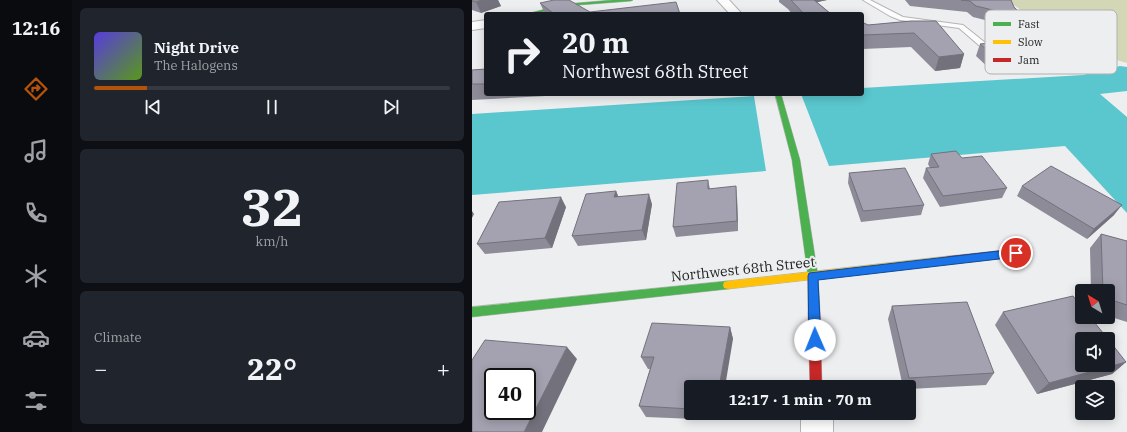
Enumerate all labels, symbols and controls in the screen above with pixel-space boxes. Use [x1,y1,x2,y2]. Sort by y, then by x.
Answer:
legend [985,10,1117,74]
text: 12:16 [12,17,60,40]
text: Fast [1018,17,1040,31]
text: 20 m [562,24,629,61]
icon: right [496,28,548,80]
text: Slow [1018,35,1043,49]
text: Night Drive [154,38,239,57]
text: Jam [1018,53,1040,67]
text: The Halogens [154,57,238,74]
text: Northwest 68th Street [562,60,748,83]
icon: directions [22,75,50,103]
icon: previous [142,96,164,118]
icon: pause [261,96,283,118]
icon: next [380,96,402,118]
icon: music [22,137,50,165]
text: 32 [241,173,303,240]
icon: phone [22,199,50,227]
text: km/h [256,233,288,250]
pin [999,236,1033,270]
icon: arrive [1005,242,1027,264]
street label: Northwest 68th Street [670,252,816,286]
icon: climate [22,262,50,290]
north arrow [1075,284,1115,324]
map controls [1075,284,1115,420]
position arrow [794,319,836,361]
icon: car [22,324,50,352]
text: Climate [94,329,141,346]
button: sound [1075,332,1115,372]
text: 22° [247,349,297,388]
text: − [94,354,107,383]
text: + [437,354,450,383]
speed limit sign: 40 [484,368,536,420]
button: layers [1075,380,1115,420]
icon: filters [22,387,50,415]
text: 12:17 · 1 min · 70 m [728,390,872,409]

